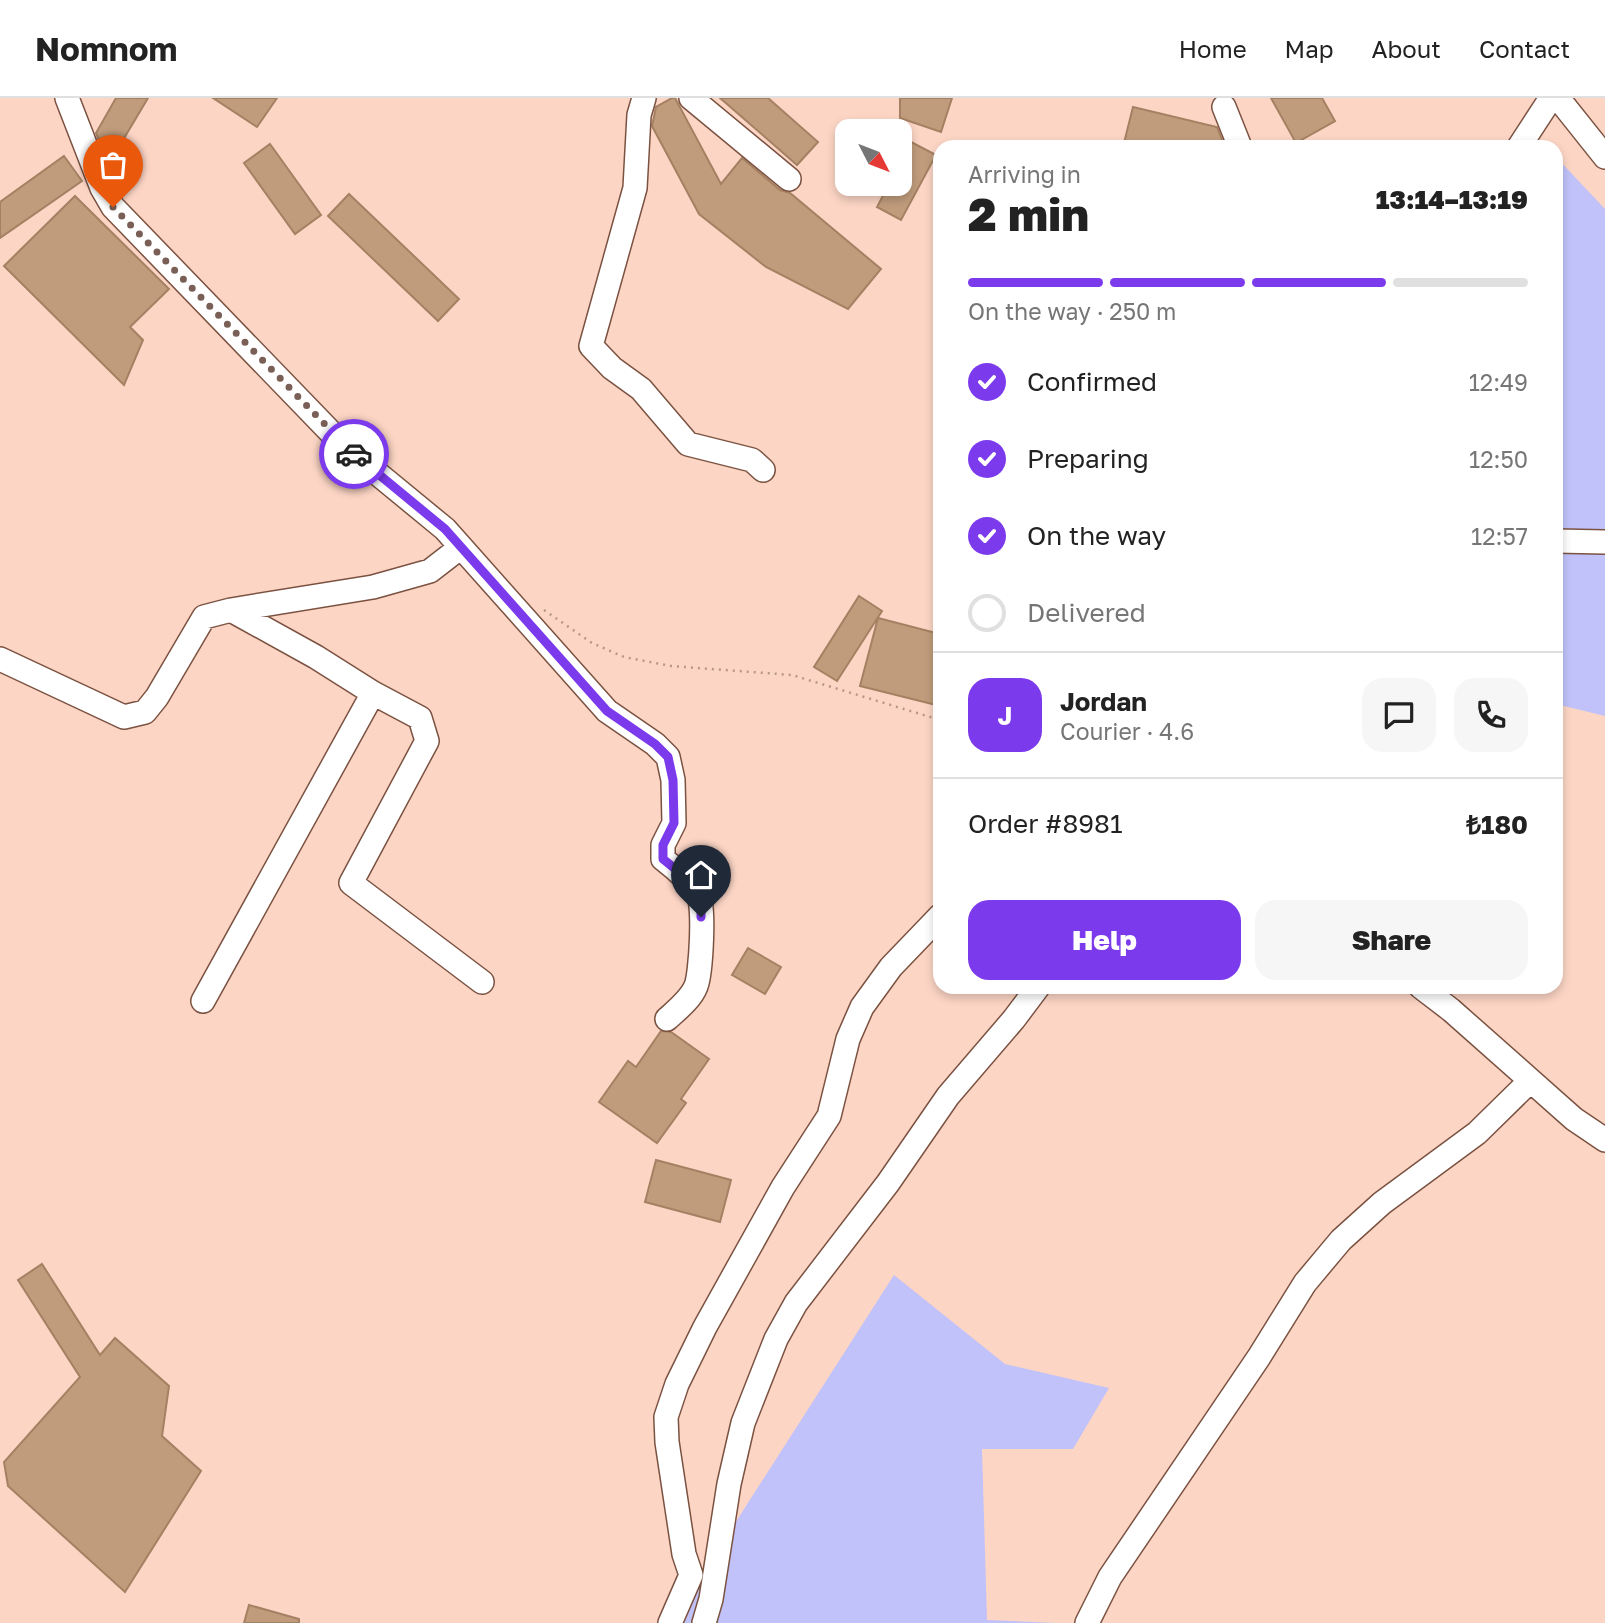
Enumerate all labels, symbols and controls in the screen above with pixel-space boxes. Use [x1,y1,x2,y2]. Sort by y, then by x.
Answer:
text: Nomnom [35,29,177,68]
text: Home [1179,34,1247,63]
text: Map [1285,34,1334,63]
text: About [1372,34,1441,63]
text: Contact [1479,34,1570,63]
north arrow [835,119,912,196]
map controls [835,119,912,196]
pin [83,135,143,207]
icon: bag [94,146,132,184]
text: Arriving in [968,160,1081,188]
text: 13:14–13:19 [1376,184,1528,215]
text: 2 min [968,186,1089,241]
text: On the way · 250 m [968,297,1176,325]
icon: check [968,363,1006,401]
text: Confirmed [1027,366,1157,397]
text: 12:49 [1469,368,1528,396]
courier [319,419,389,489]
icon: car [335,435,373,473]
icon: check [968,440,1006,478]
text: Preparing [1027,443,1149,474]
text: 12:50 [1469,445,1528,473]
icon: check [968,517,1006,555]
text: On the way [1027,520,1166,551]
text: 12:57 [1471,522,1528,550]
text: Delivered [1027,597,1146,628]
button: chat [1362,678,1436,752]
button: phone [1454,678,1528,752]
text: Jordan [1060,686,1147,717]
text: J [998,700,1012,731]
text: Courier · 4.6 [1060,717,1194,745]
text: Order #8981 [968,808,1123,839]
text: ₺180 [1466,809,1528,840]
pin [671,845,731,917]
icon: home [682,856,720,894]
button: Help [968,900,1241,980]
button: Share [1255,900,1528,980]

